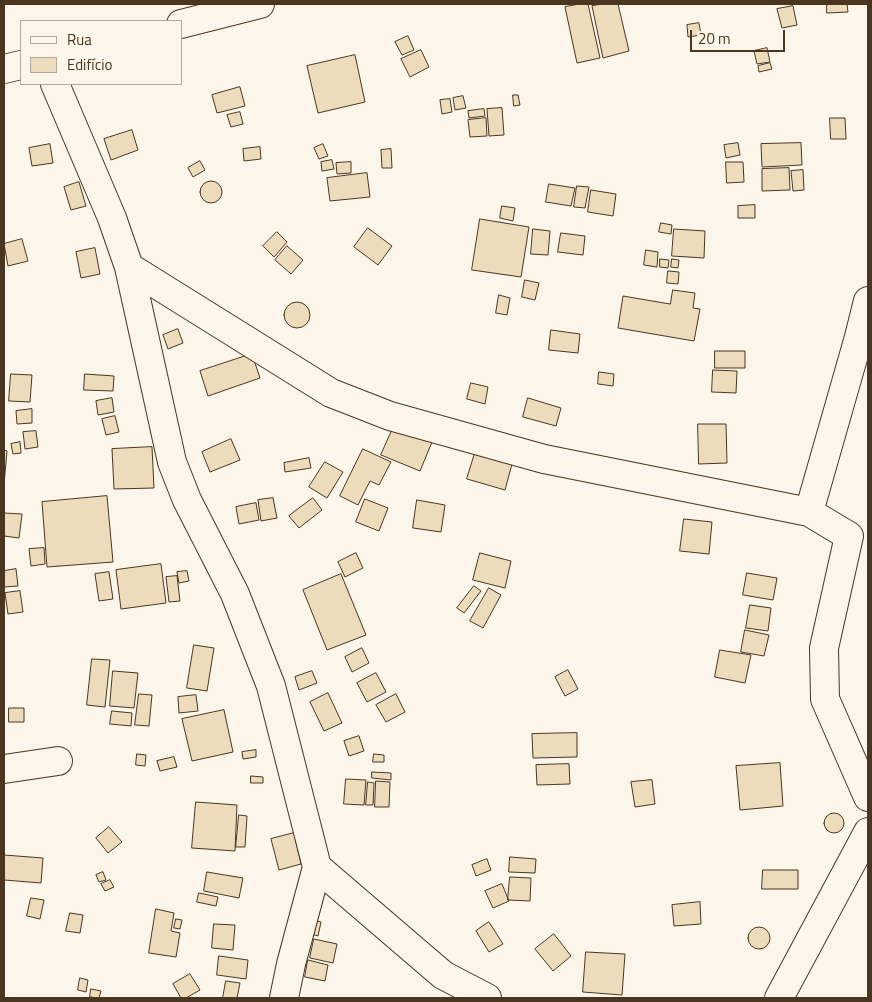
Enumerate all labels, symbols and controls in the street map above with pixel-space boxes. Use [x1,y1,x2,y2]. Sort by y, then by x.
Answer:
legend [20,20,182,85]
scale bar [692,20,787,52]
text: 20 m [698,27,731,50]
text: Rua [67,28,92,51]
text: Edifício [67,53,112,76]

